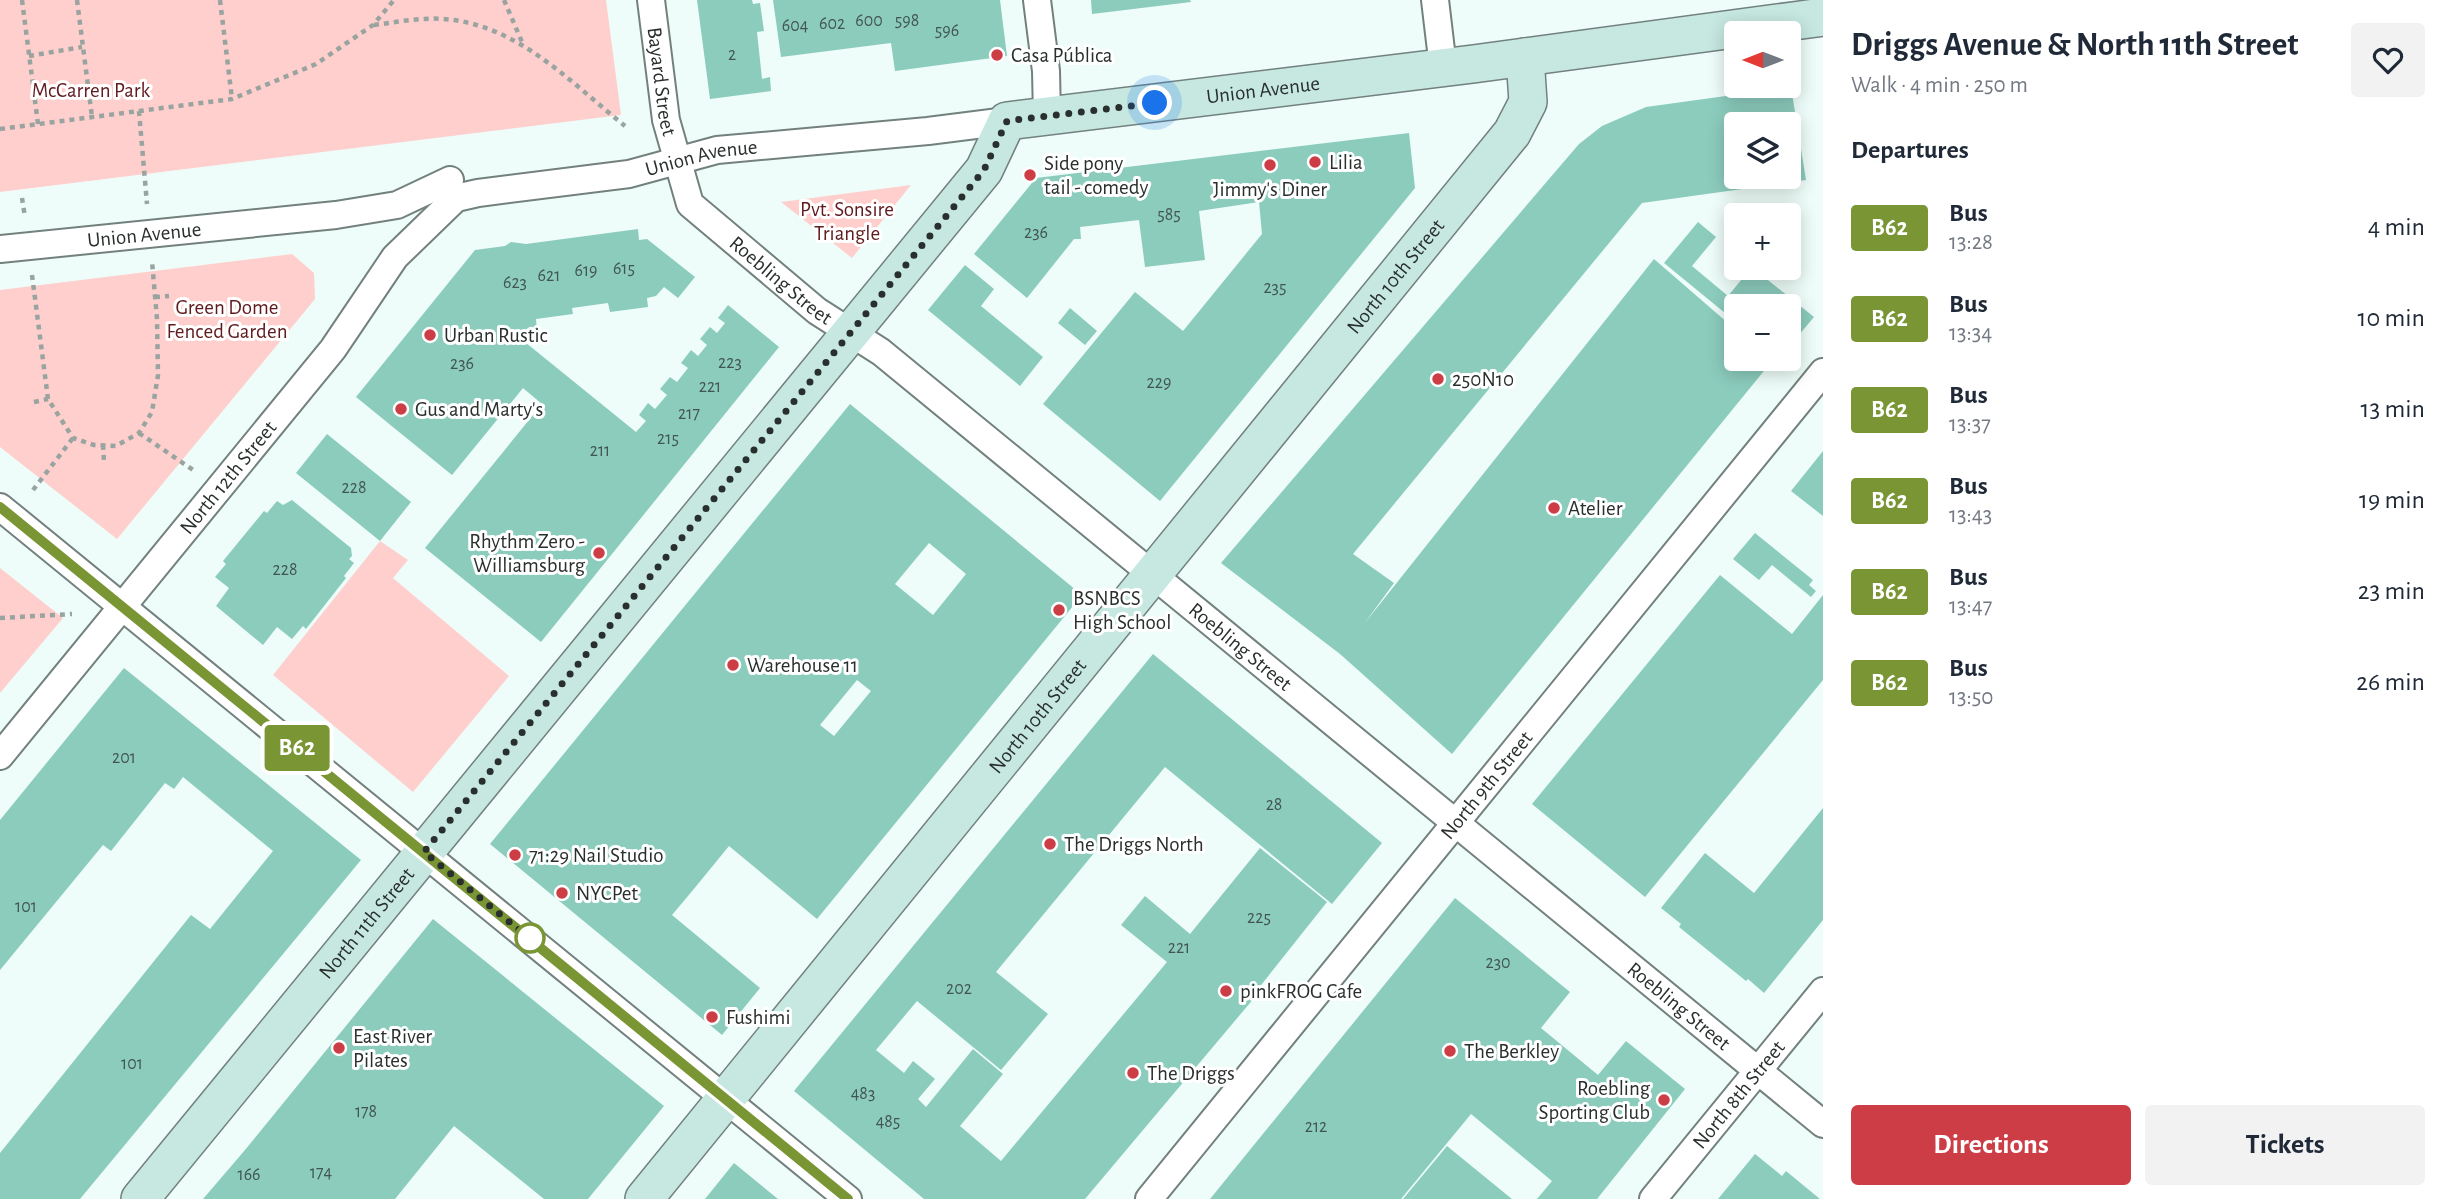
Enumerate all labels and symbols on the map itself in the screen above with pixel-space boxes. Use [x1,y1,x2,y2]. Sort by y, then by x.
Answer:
house number: 600 [855,12,883,30]
house number: 598 [895,12,919,30]
house number: 602 [819,15,845,33]
house number: 604 [782,17,809,35]
north arrow [1724,21,1801,98]
house number: 596 [935,22,959,40]
street label: Bayard Street [644,26,681,138]
place label: Casa Pública [1011,45,1113,66]
house number: 2 [728,46,736,64]
marker: Casa Pública [989,47,1005,63]
street label: Union Avenue [1205,72,1321,107]
park label: McCarren Park [32,80,151,101]
your location [1137,85,1172,120]
street label: Union Avenue [643,136,758,180]
place label: Lilia [1329,152,1363,173]
place label: Side pony tail - comedy [1044,153,1149,198]
marker: Lilia [1307,154,1323,170]
marker: Jimmy's Diner [1262,157,1278,173]
marker: Side pony tail - comedy [1022,167,1038,183]
place label: Jimmy's Diner [1213,179,1327,200]
park label: Pvt. Sonsire Triangle [800,199,894,244]
house number: 585 [1157,206,1181,224]
street label: North 10th Street [1343,215,1448,337]
street label: Union Avenue [86,218,202,251]
house number: 236 [1024,224,1048,242]
street label: Roebling Street [726,232,836,328]
house number: 615 [613,260,635,278]
house number: 619 [574,262,598,280]
house number: 621 [538,267,560,285]
house number: 623 [503,274,527,292]
house number: 235 [1263,279,1287,297]
park label: Green Dome Fenced Garden [166,297,288,342]
place label: Urban Rustic [444,325,548,346]
marker: Urban Rustic [422,327,438,343]
house number: 223 [718,354,742,372]
house number: 236 [450,355,474,373]
place label: 250N10 [1452,369,1514,390]
marker: 250N10 [1430,371,1446,387]
house number: 229 [1147,374,1171,392]
house number: 221 [699,378,721,396]
place label: Gus and Marty's [415,399,543,420]
marker: Gus and Marty's [393,401,409,417]
house number: 217 [678,405,700,423]
street label: North 12th Street [176,417,280,538]
house number: 215 [657,430,679,448]
house number: 211 [590,442,610,460]
house number: 228 [342,479,366,497]
place label: Atelier [1568,498,1623,519]
marker: Atelier [1546,500,1562,516]
place label: Rhythm Zero - Williamsburg [469,531,586,576]
marker: Rhythm Zero - Williamsburg [591,545,607,561]
house number: 228 [273,561,297,579]
place label: BSNBCS High School [1073,588,1171,633]
street label: Roebling Street [1185,598,1296,695]
marker: BSNBCS High School [1051,602,1067,618]
street label: North 10th Street [985,654,1090,777]
place label: Warehouse 11 [747,655,858,676]
marker: Warehouse 11 [725,657,741,673]
line badge: B62 [257,725,337,771]
street label: North 9th Street [1436,727,1536,843]
house number: 201 [112,749,136,767]
house number: 28 [1266,796,1282,814]
place label: The Driggs North [1064,834,1204,855]
marker: The Driggs North [1042,836,1058,852]
place label: 71:29 Nail Studio [529,845,664,866]
marker: 71:29 Nail Studio [507,847,523,863]
street label: North 11th Street [315,863,418,983]
place label: NYCPet [576,883,638,904]
marker: NYCPet [554,885,570,901]
house number: 101 [15,898,37,916]
house number: 225 [1247,909,1271,927]
unlabelled marker [515,923,545,953]
house number: 221 [1168,939,1190,957]
house number: 230 [1485,954,1511,972]
street label: Roebling Street [1624,958,1735,1054]
house number: 202 [946,980,972,998]
place label: pinkFROG Cafe [1240,981,1362,1002]
marker: pinkFROG Cafe [1218,983,1234,999]
place label: Fushimi [726,1007,791,1028]
marker: Fushimi [704,1009,720,1025]
place label: East River Pilates [353,1026,432,1071]
street label: North 8th Street [1688,1036,1789,1152]
marker: East River Pilates [331,1040,347,1056]
place label: The Berkley [1464,1041,1559,1062]
marker: The Berkley [1442,1043,1458,1059]
house number: 101 [121,1055,143,1073]
place label: The Driggs [1147,1063,1235,1084]
marker: The Driggs [1125,1065,1141,1081]
place label: Roebling Sporting Club [1539,1078,1651,1123]
house number: 483 [851,1085,875,1103]
marker: Roebling Sporting Club [1656,1092,1672,1108]
house number: 178 [355,1103,377,1121]
house number: 485 [876,1113,900,1131]
house number: 212 [1305,1118,1327,1136]
house number: 174 [310,1164,333,1182]
house number: 166 [237,1166,261,1184]

